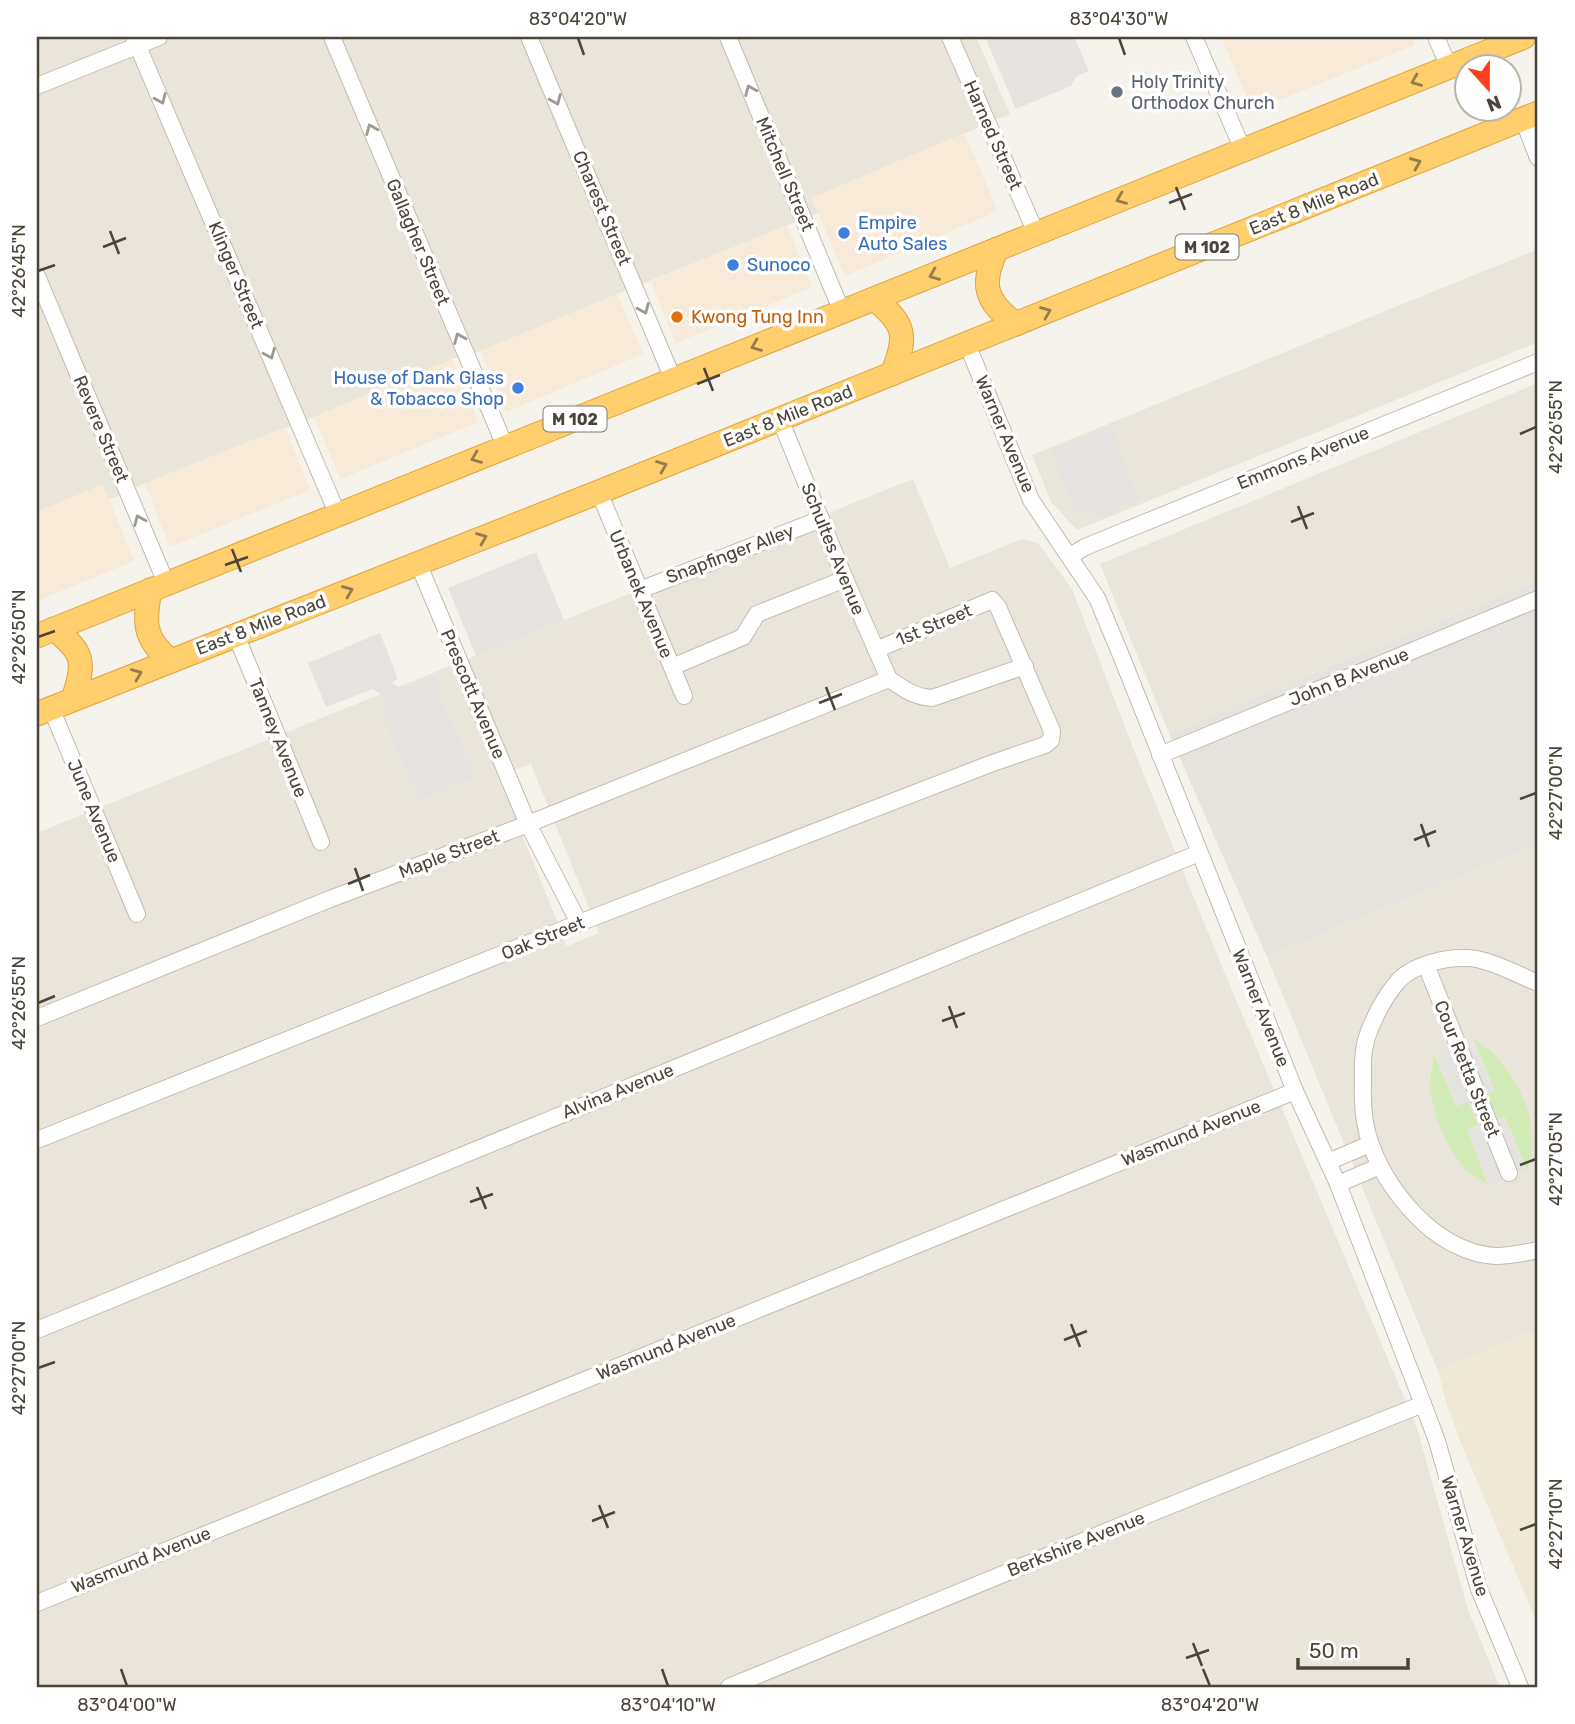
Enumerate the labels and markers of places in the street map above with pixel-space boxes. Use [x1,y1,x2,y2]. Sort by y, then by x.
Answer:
place label: Holy Trinity Orthodox Church [1131,71,1275,114]
marker: Holy Trinity Orthodox Church [1109,84,1125,100]
place label: Empire Auto Sales [858,212,947,255]
marker: Empire Auto Sales [836,225,852,241]
place label: Sunoco [747,254,811,276]
marker: Sunoco [725,257,741,273]
place label: Kwong Tung Inn [691,306,824,328]
marker: Kwong Tung Inn [669,309,685,325]
place label: House of Dank Glass & Tobacco Shop [333,367,504,410]
marker: House of Dank Glass & Tobacco Shop [510,380,526,396]

